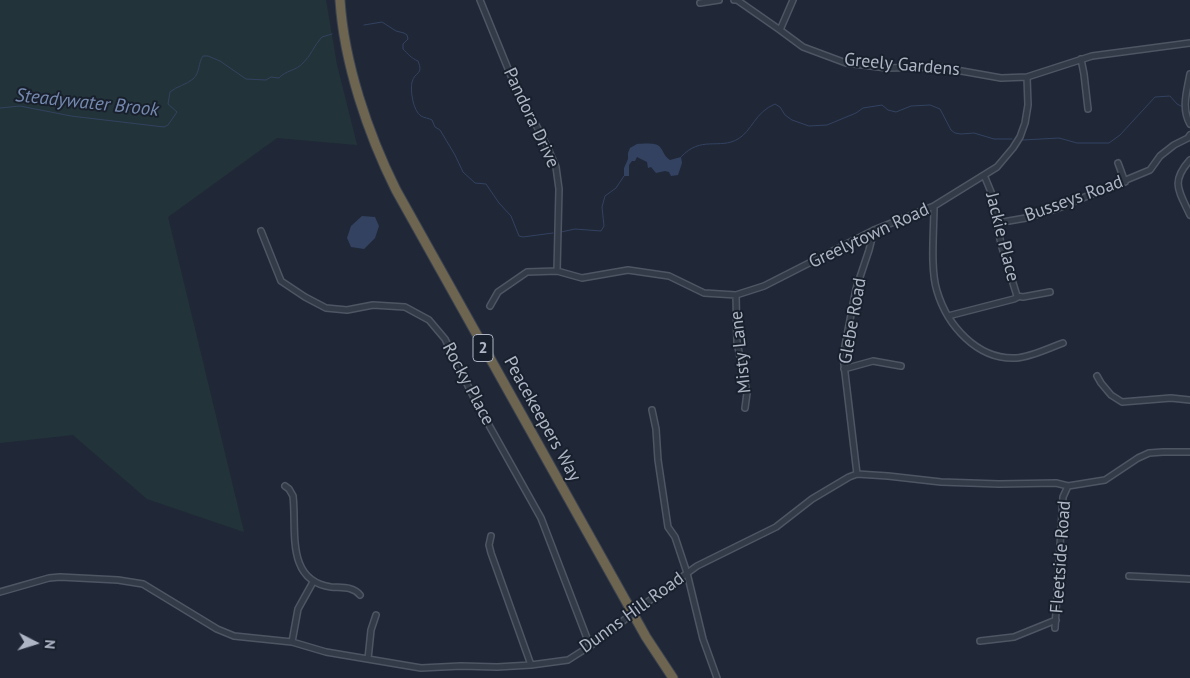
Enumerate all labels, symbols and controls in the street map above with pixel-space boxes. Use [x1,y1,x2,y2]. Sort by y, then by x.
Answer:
street label: Greely Gardens [843,49,961,81]
street label: Pandora Drive [498,65,564,171]
water label: Steadywater Brook [14,84,160,122]
street label: Busseys Road [1022,171,1126,227]
street label: Jackie Place [981,190,1023,284]
street label: Greelytown Road [805,199,933,273]
street label: Glebe Road [835,276,871,366]
street label: Misty Lane [726,310,756,394]
road number: 2 [473,334,493,362]
street label: Rocky Place [437,339,499,429]
street label: Peacekeepers Way [499,353,585,485]
street label: Fleetside Road [1046,500,1076,614]
street label: Dunns Hill Road [576,568,688,658]
north arrow [10,618,60,668]
text: N [41,639,59,650]

